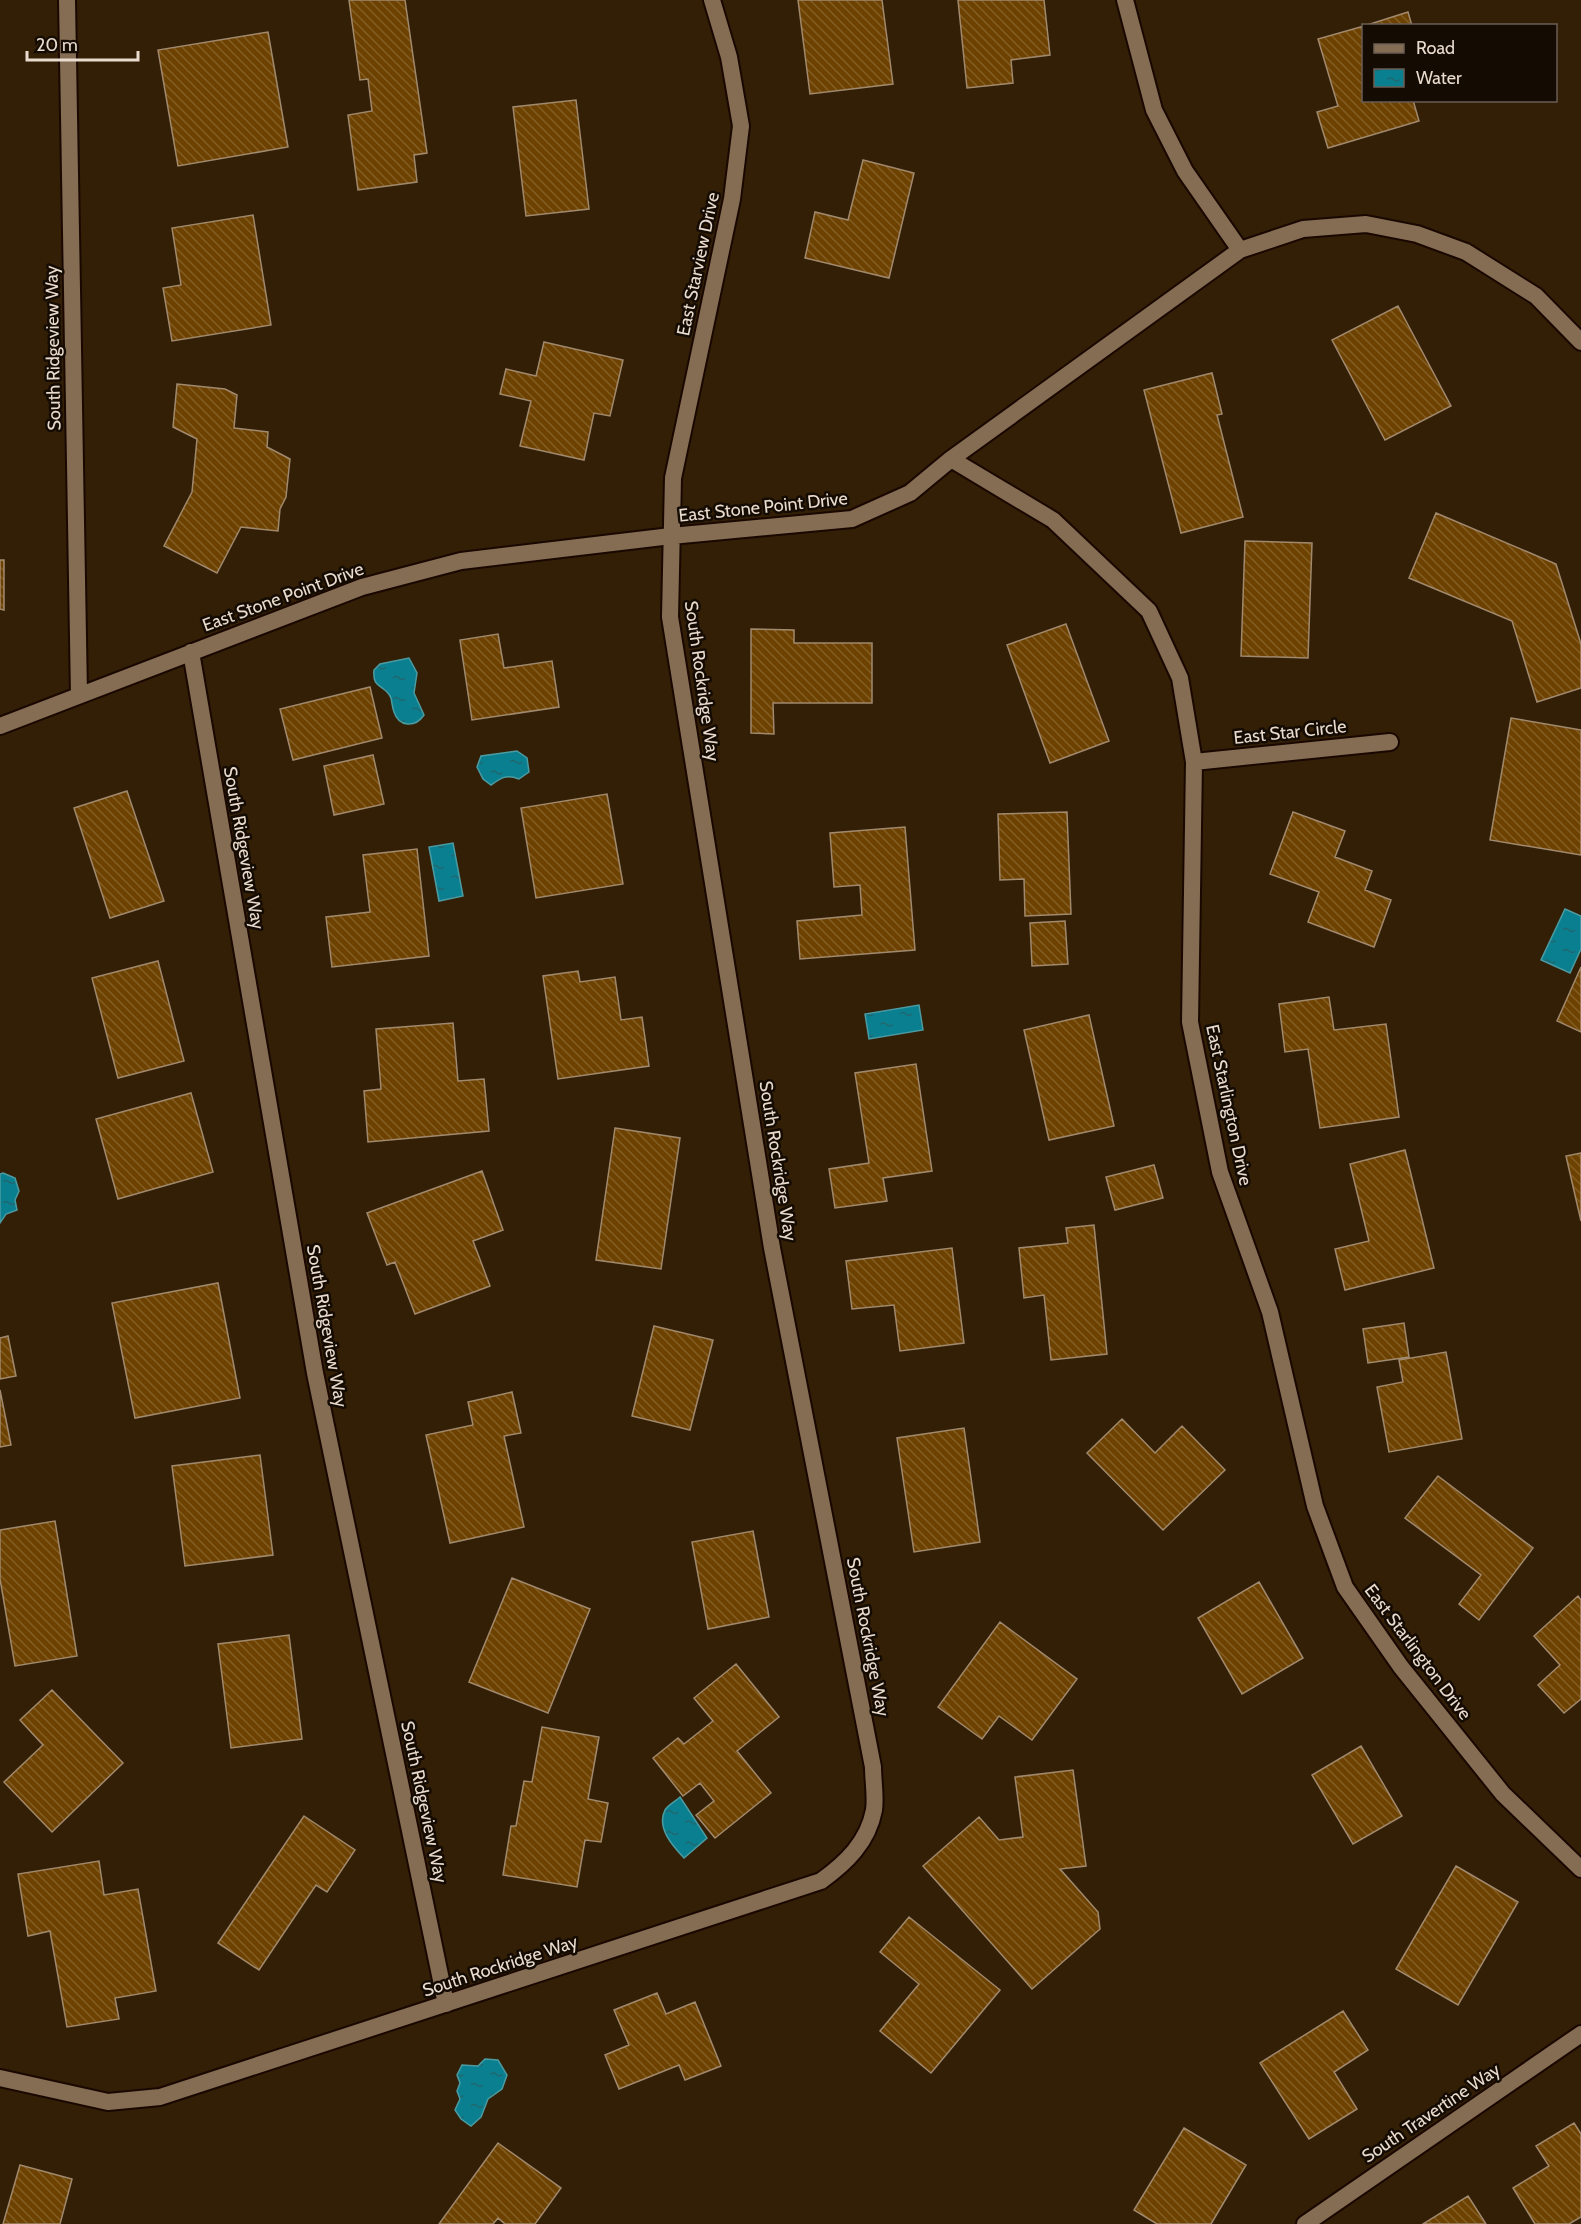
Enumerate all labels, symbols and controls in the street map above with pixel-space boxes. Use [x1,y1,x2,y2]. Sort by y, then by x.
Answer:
scale bar [27,24,138,62]
legend [1362,24,1557,102]
text: 20 m [36,34,78,56]
text: Road [1416,37,1455,59]
text: Water [1416,67,1462,89]
street label: East Starview Drive [672,190,724,338]
street label: South Ridgeview Way [41,265,65,431]
street label: East Stone Point Drive [677,487,849,527]
street label: East Stone Point Drive [199,558,367,636]
street label: South Rockridge Way [680,599,724,763]
street label: East Star Circle [1232,715,1348,749]
street label: South Ridgeview Way [219,765,269,931]
street label: East Starlington Drive [1201,1022,1257,1188]
street label: South Rockridge Way [754,1079,802,1243]
street label: South Ridgeview Way [302,1243,352,1409]
street label: South Rockridge Way [842,1555,894,1719]
street label: East Starlington Drive [1360,1580,1476,1724]
street label: South Ridgeview Way [396,1719,452,1885]
street label: South Rockridge Way [420,1931,580,2001]
street label: South Travertine Way [1358,2059,1504,2167]

